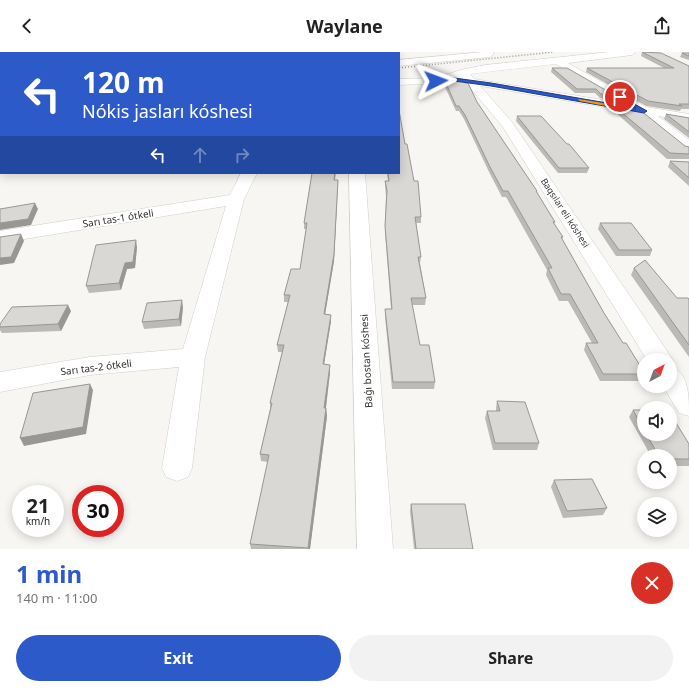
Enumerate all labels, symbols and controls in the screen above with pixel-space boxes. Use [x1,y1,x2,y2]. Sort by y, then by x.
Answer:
text: Waylane [306,14,383,38]
icon: back [16,15,38,37]
icon: share [651,15,673,37]
position arrow [415,60,457,102]
text: 120 m [82,63,165,101]
icon: left [16,68,68,120]
pin [603,80,637,114]
icon: arrive [609,86,631,108]
text: Nókis jasları kóshesi [82,99,253,123]
icon: left [147,144,169,166]
icon: ahead [189,144,211,166]
icon: right [231,144,253,166]
street label: Baqsılar eli kóshesi [538,175,593,250]
street label: Sarı tas-1 ótkeli [81,205,155,231]
street label: Baǵı bostan kóshesi [357,314,375,408]
north arrow [637,353,677,393]
map controls [637,353,677,537]
street label: Sarı tas-2 ótkeli [60,356,132,378]
button: sound [637,401,677,441]
button: search [637,449,677,489]
speed limit sign: 30 [72,485,124,537]
text: 21 [27,492,49,519]
button: layers [637,497,677,537]
text: km/h [26,514,50,528]
text: 1 min [16,557,82,590]
button: close [631,562,673,604]
text: 140 m · 11:00 [16,589,97,607]
button: Exit [16,635,341,681]
button: Share [349,635,673,681]

